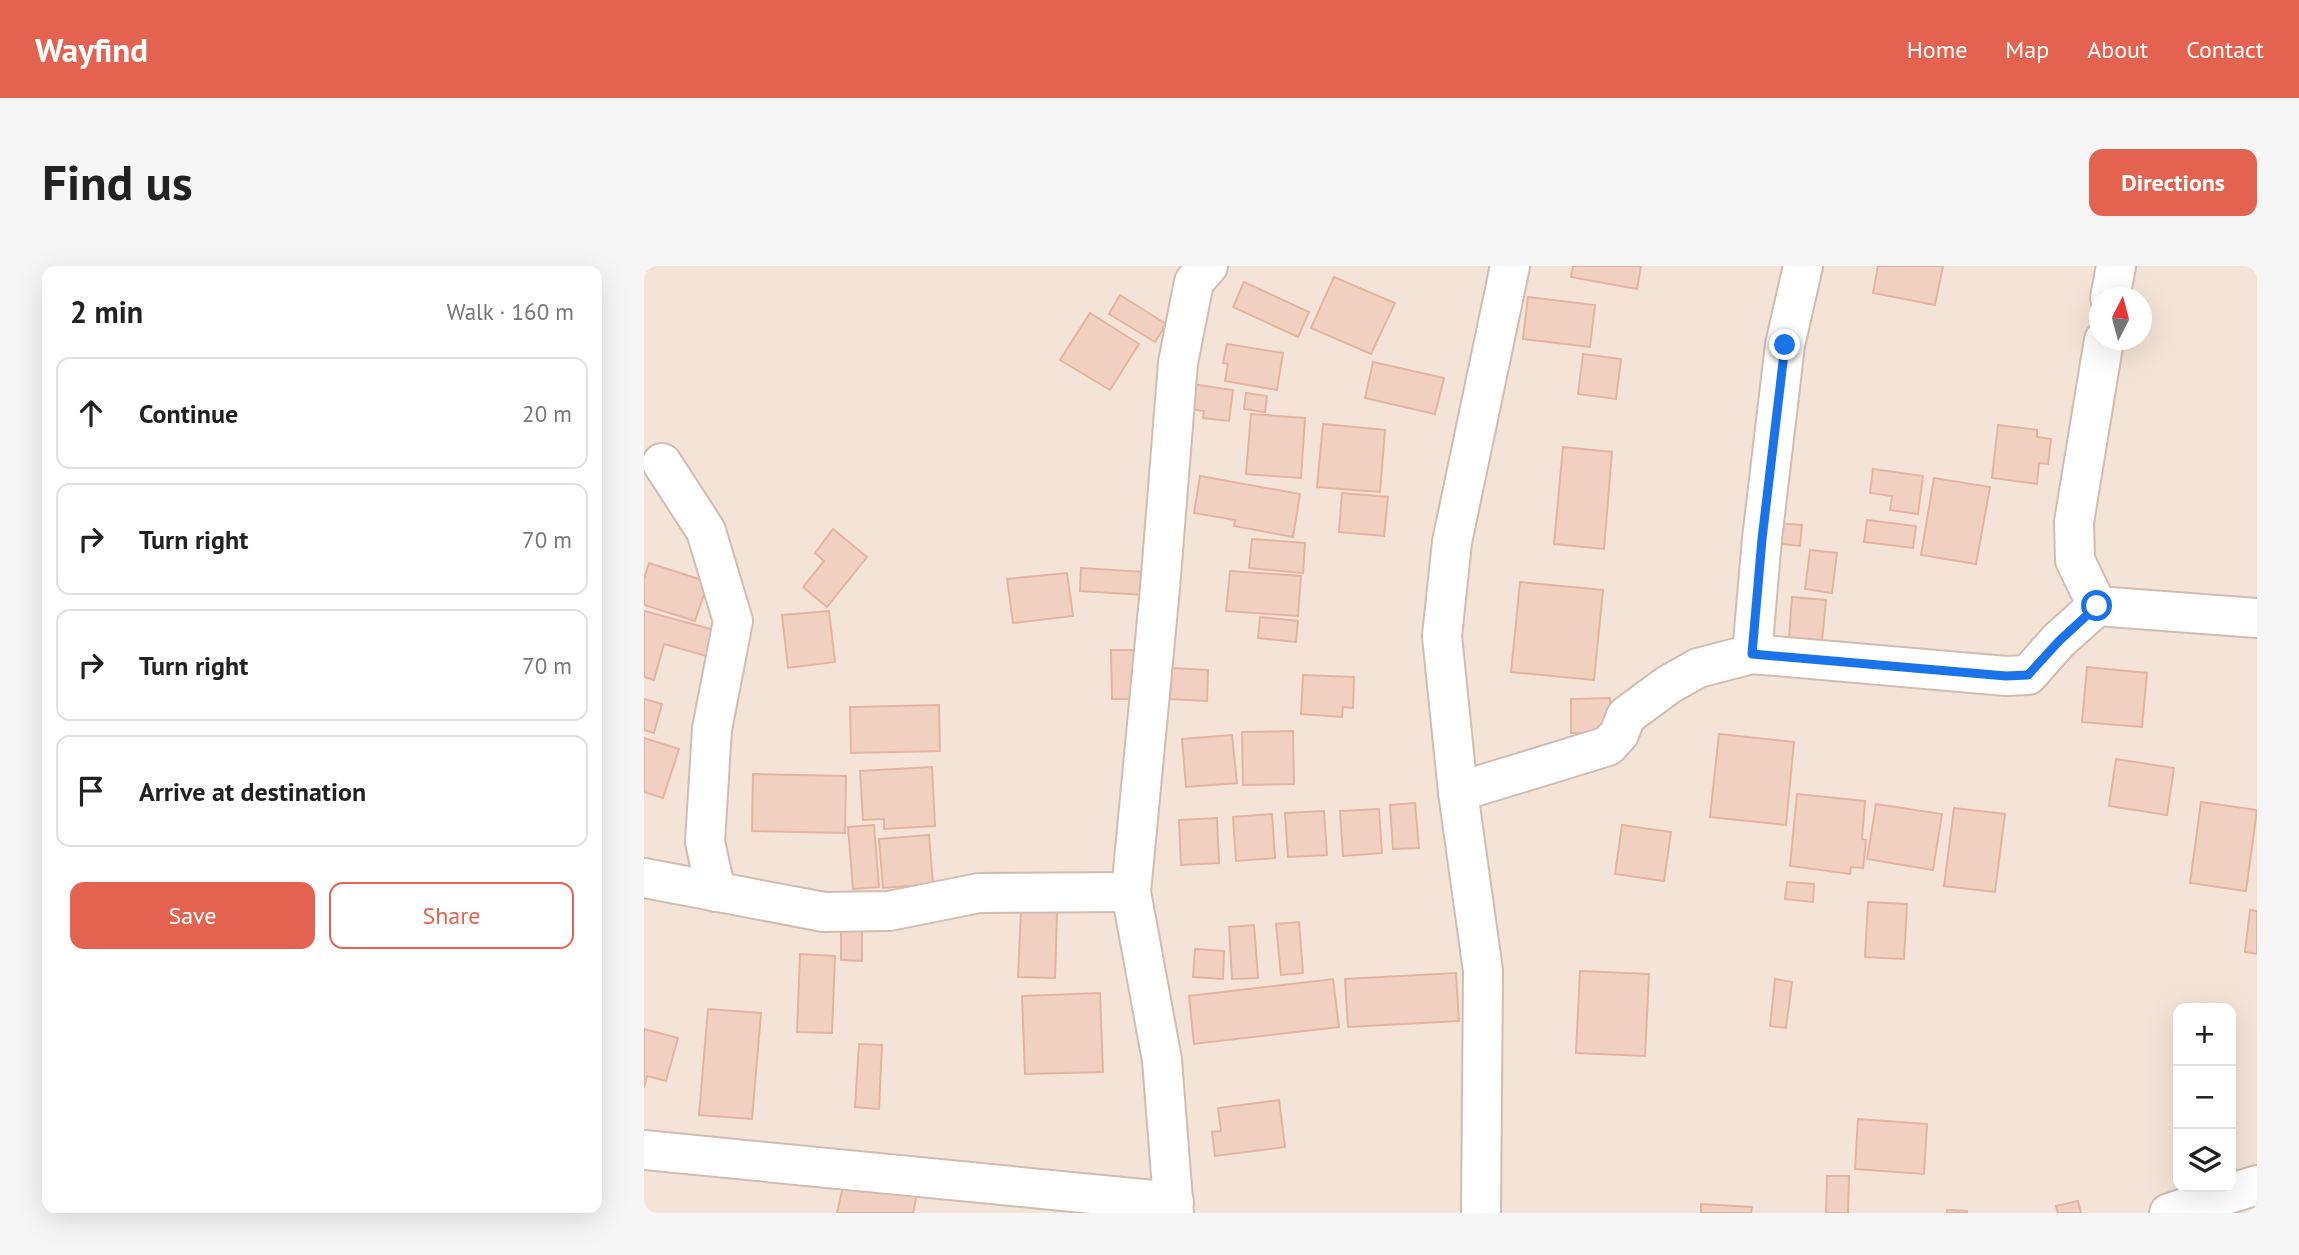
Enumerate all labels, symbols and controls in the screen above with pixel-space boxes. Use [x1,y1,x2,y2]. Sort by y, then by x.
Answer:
text: Wayfind [35,28,148,71]
text: Home [1907,34,1967,65]
text: Map [2005,34,2049,65]
text: About [2087,34,2148,65]
text: Contact [2186,34,2264,65]
button: Directions [2089,149,2257,216]
text: Find us [42,150,193,214]
north arrow [2089,287,2152,350]
text: 2 min [70,292,143,331]
text: Walk · 160 m [447,297,574,326]
route end [1769,329,1800,360]
icon: ahead [72,394,110,432]
text: Continue [139,397,238,430]
text: 20 m [522,399,572,428]
icon: right [72,520,110,558]
text: Turn right [139,523,248,556]
text: 70 m [522,525,572,554]
route start [2081,590,2112,621]
icon: right [72,646,110,684]
text: Turn right [139,649,248,682]
text: 70 m [522,651,572,680]
icon: arrive [72,772,110,810]
text: Arrive at destination [139,775,366,808]
button: Save [70,882,315,949]
button: Share [329,882,574,949]
map controls [2173,1003,2236,1192]
button: + [2173,1003,2236,1066]
button: − [2173,1066,2236,1129]
button: layers [2173,1129,2236,1192]

